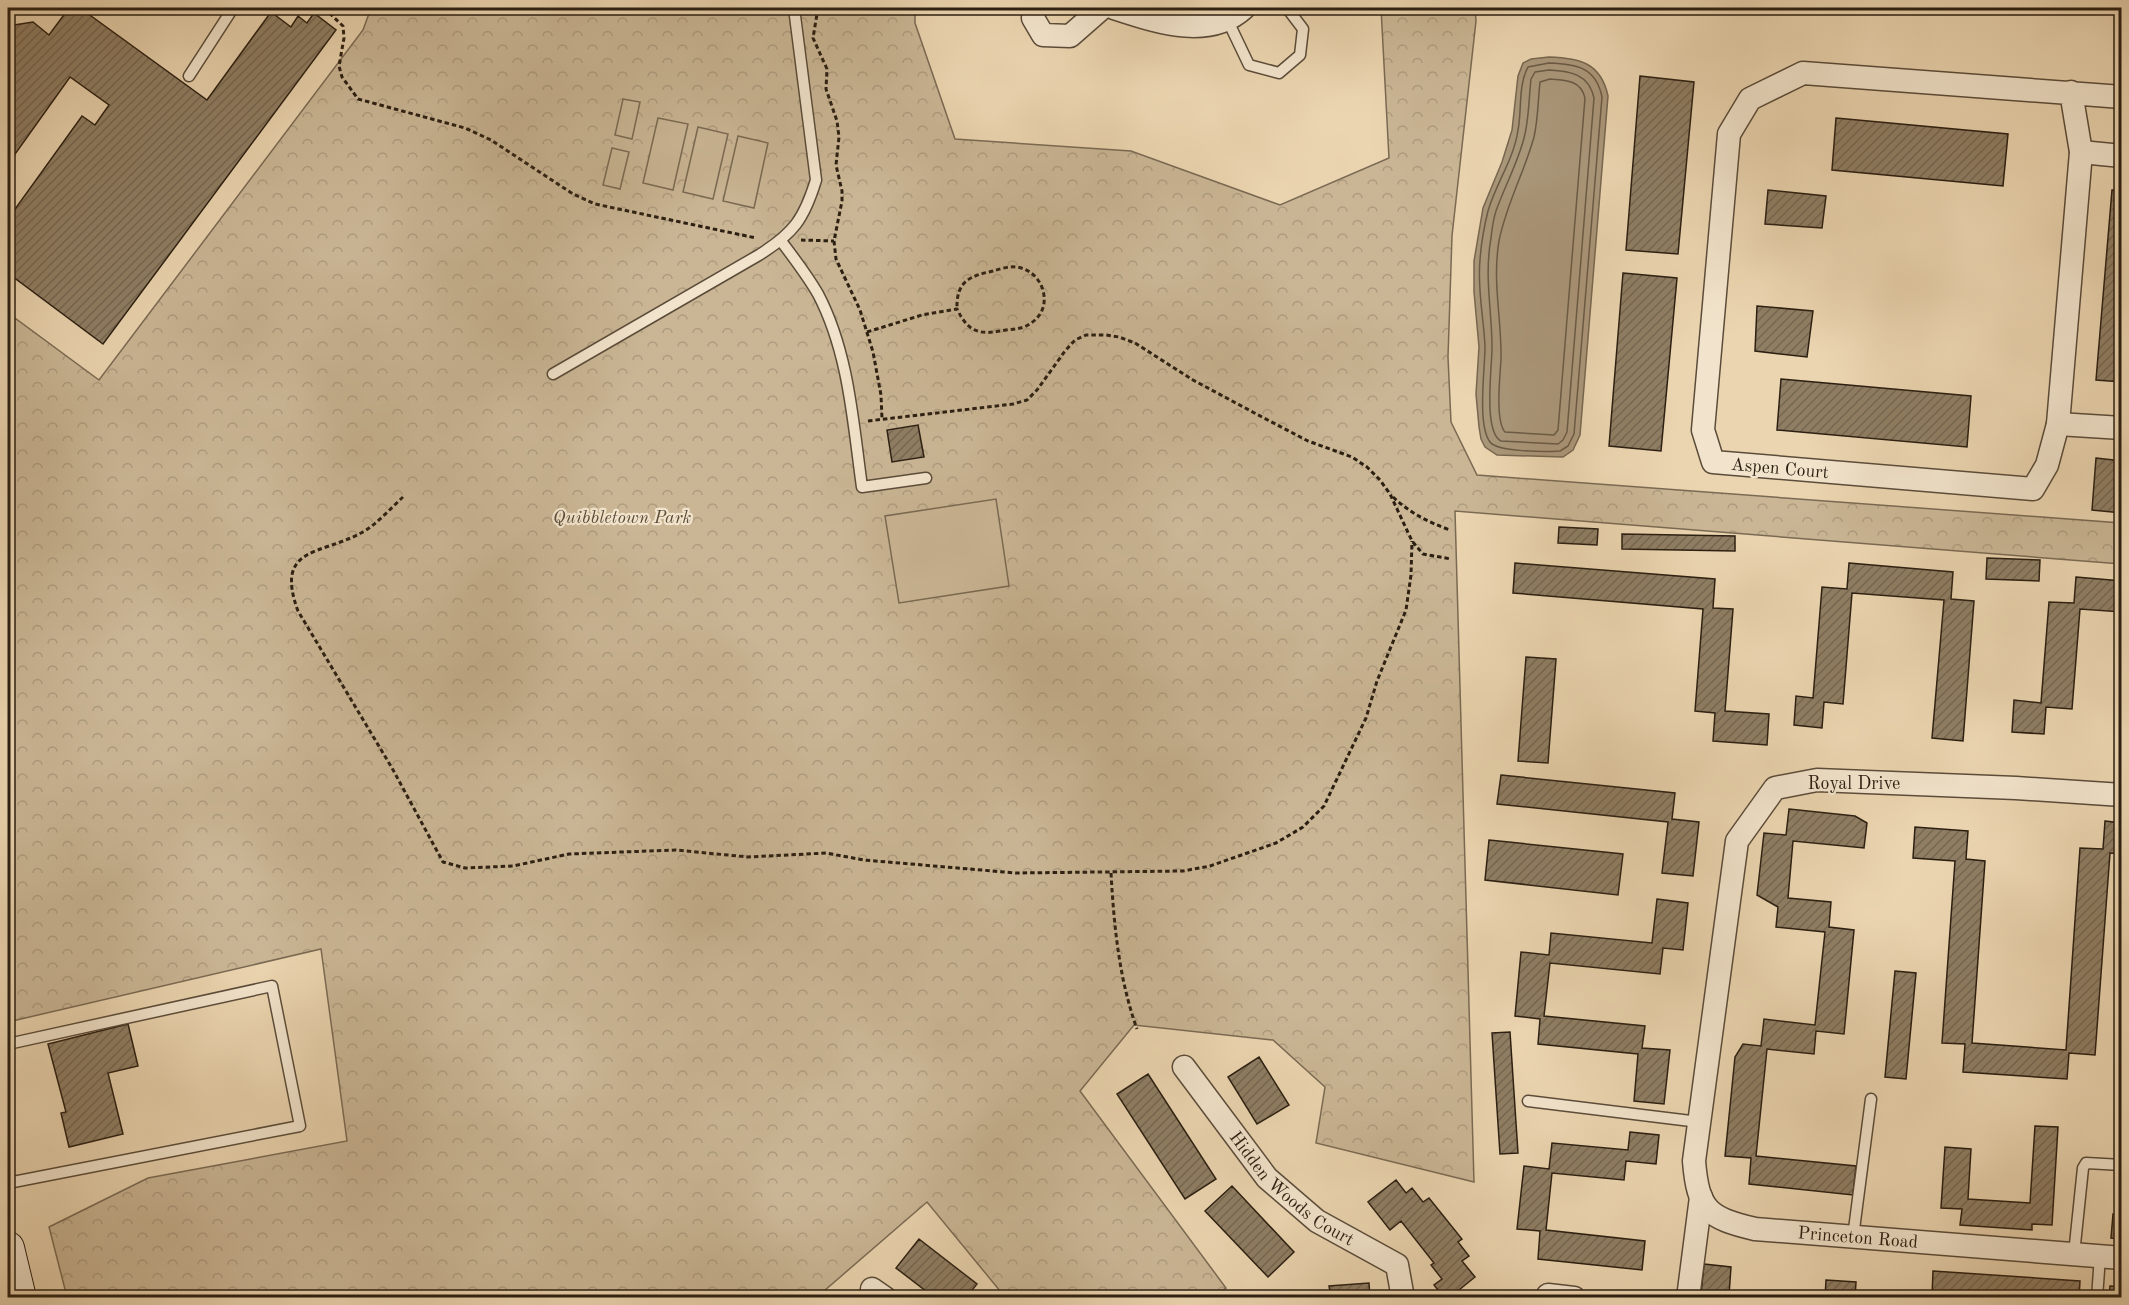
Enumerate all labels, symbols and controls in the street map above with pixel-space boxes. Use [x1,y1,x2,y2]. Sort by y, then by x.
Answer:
street label: Aspen Court [1730,456,1830,482]
park label: Quibbletown Park [553,509,691,527]
street label: Royal Drive [1808,775,1900,793]
street label: Hidden Woods Court [1225,1128,1357,1249]
street label: Princeton Road [1797,1224,1919,1252]

